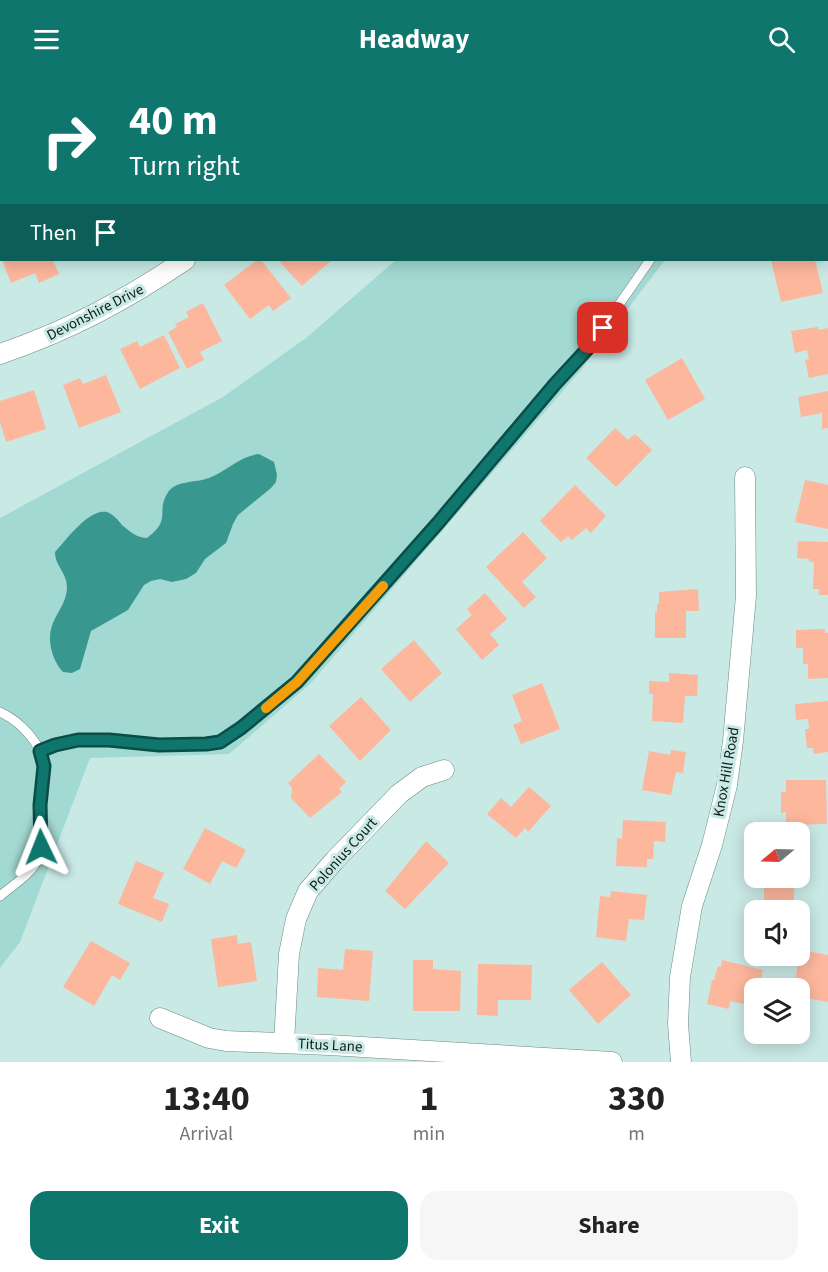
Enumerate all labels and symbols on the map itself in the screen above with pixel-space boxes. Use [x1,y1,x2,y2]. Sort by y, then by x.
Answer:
street label: Devonshire Drive [43,279,147,346]
pin [577,302,628,353]
street label: Knox Hill Road [708,726,745,819]
street label: Polonius Court [305,813,382,896]
position arrow [9,815,73,879]
north arrow [744,822,810,888]
street label: Titus Lane [297,1033,363,1058]

